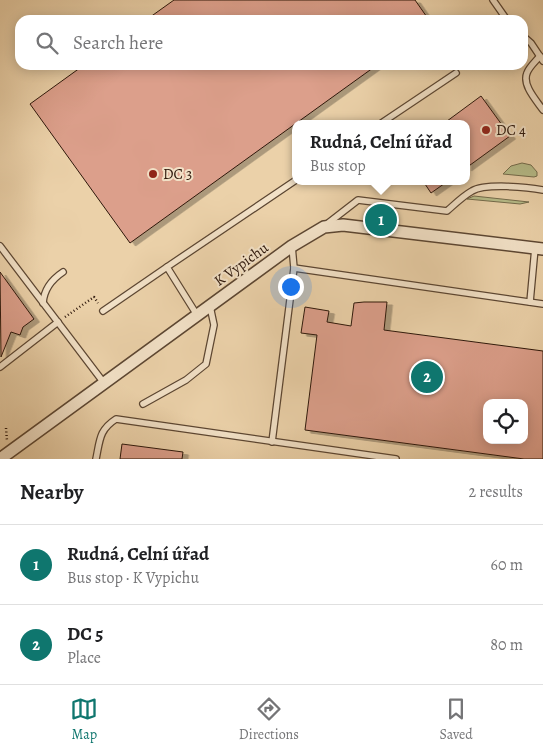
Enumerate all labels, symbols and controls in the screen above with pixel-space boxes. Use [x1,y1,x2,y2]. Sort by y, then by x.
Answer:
search box [15,15,528,70]
icon: search [33,29,61,57]
text: Search here [73,30,163,56]
popup [292,120,470,185]
place label: DC 4 [496,120,526,140]
marker: DC 4 [480,124,492,136]
text: Rudná, Celní úřad [310,129,452,155]
text: Bus stop [310,155,366,177]
place label: DC 3 [163,164,192,184]
marker: DC 3 [147,168,159,180]
pin: 1 [365,201,397,239]
street label: K Vypichu [210,237,273,290]
your location [278,274,304,300]
pin: 2 [411,358,443,396]
map controls [483,399,528,444]
button: locate [483,399,528,444]
text: Nearby [20,478,83,506]
text: 2 results [468,481,523,503]
text: Rudná, Celní úřad [67,541,209,567]
text: 1 [33,554,39,576]
text: 60 m [491,554,523,576]
text: Bus stop · K Vypichu [67,567,199,589]
text: DC 5 [67,621,103,647]
text: 2 [32,634,40,656]
text: 80 m [490,634,523,656]
text: Place [67,647,101,669]
tab: Map [70,695,98,744]
tab: Directions [239,695,299,744]
tab: Saved [440,695,473,744]

